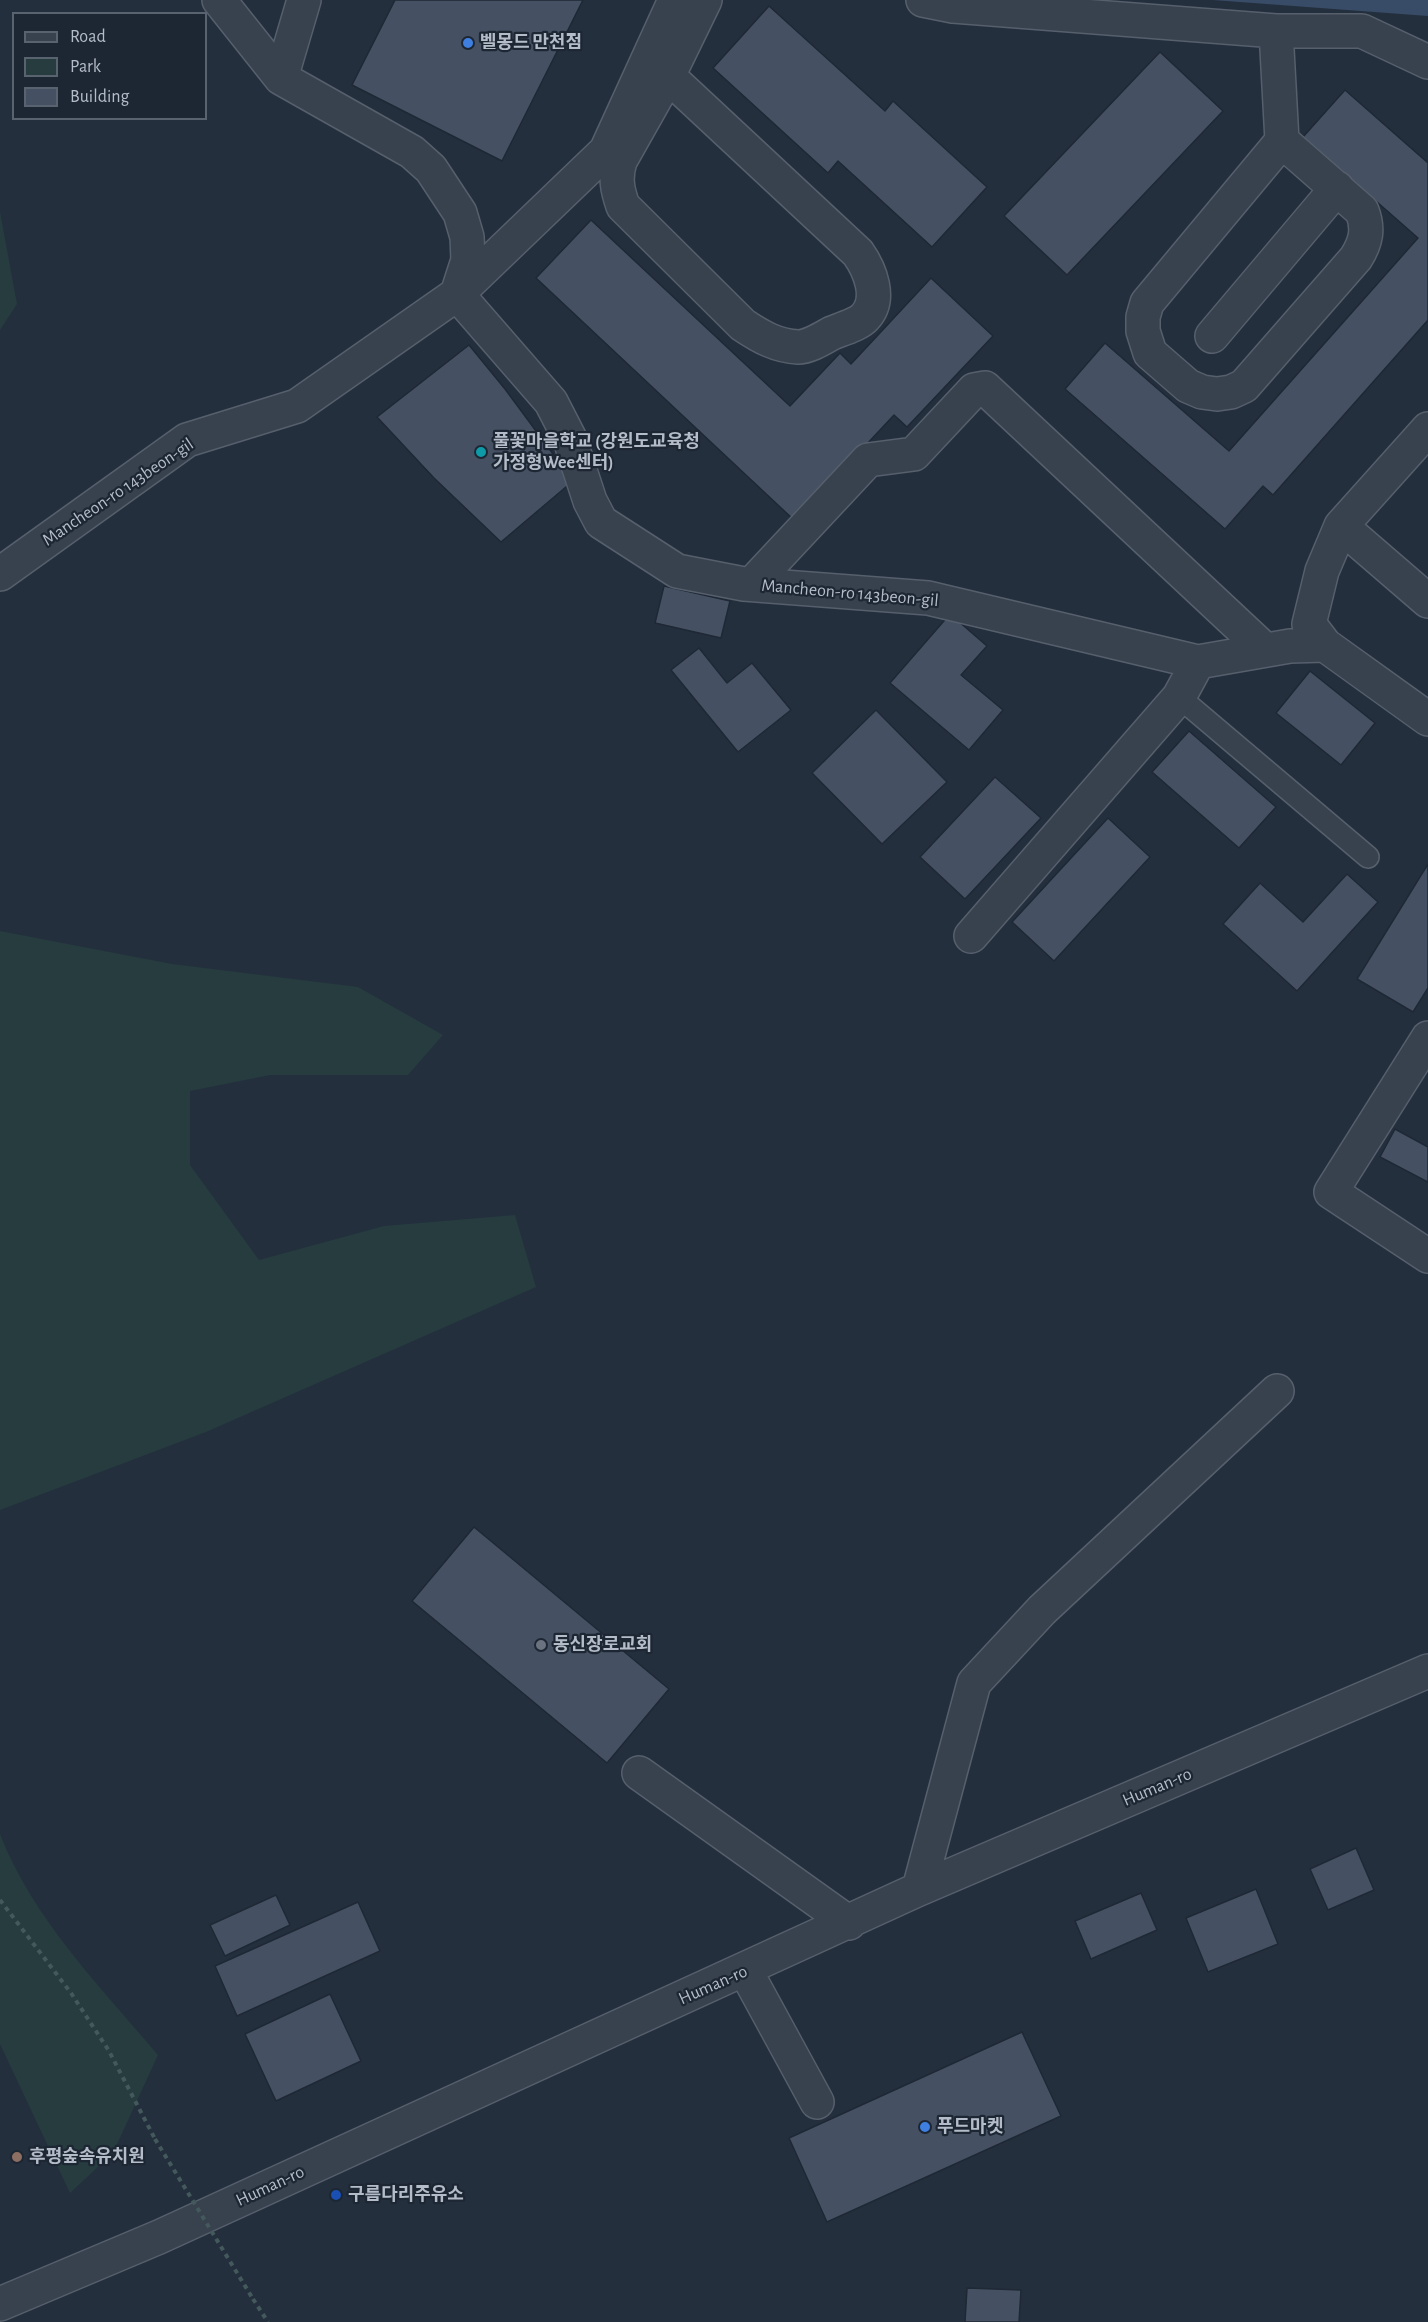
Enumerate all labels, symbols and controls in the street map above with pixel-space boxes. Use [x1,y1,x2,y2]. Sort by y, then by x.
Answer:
legend [12,12,207,120]
text: Road [70,28,106,46]
place label: 벨몽드 만천점 [480,32,582,54]
marker: 벨몽드 만천점 [461,36,475,50]
text: Park [70,58,101,76]
text: Building [70,88,129,106]
place label: 풀꽃마을학교 (강원도교육청 가정형Wee센터) [493,431,700,474]
street label: Mancheon-ro 143beon-gil [38,433,198,551]
marker: 풀꽃마을학교 (강원도교육청 가정형Wee센터) [474,445,488,459]
street label: Mancheon-ro 143beon-gil [760,574,940,612]
place label: 동신장로교회 [553,1634,652,1656]
marker: 동신장로교회 [534,1638,548,1652]
street label: Human-ro [1119,1763,1195,1811]
street label: Human-ro [675,1960,751,2010]
place label: 푸드마켓 [937,2116,1003,2138]
marker: 푸드마켓 [918,2120,932,2134]
place label: 후평숲속유치원 [29,2146,145,2168]
marker: 후평숲속유치원 [10,2150,24,2164]
street label: Human-ro [232,2161,308,2211]
place label: 구름다리주유소 [348,2184,464,2206]
marker: 구름다리주유소 [329,2188,343,2202]

